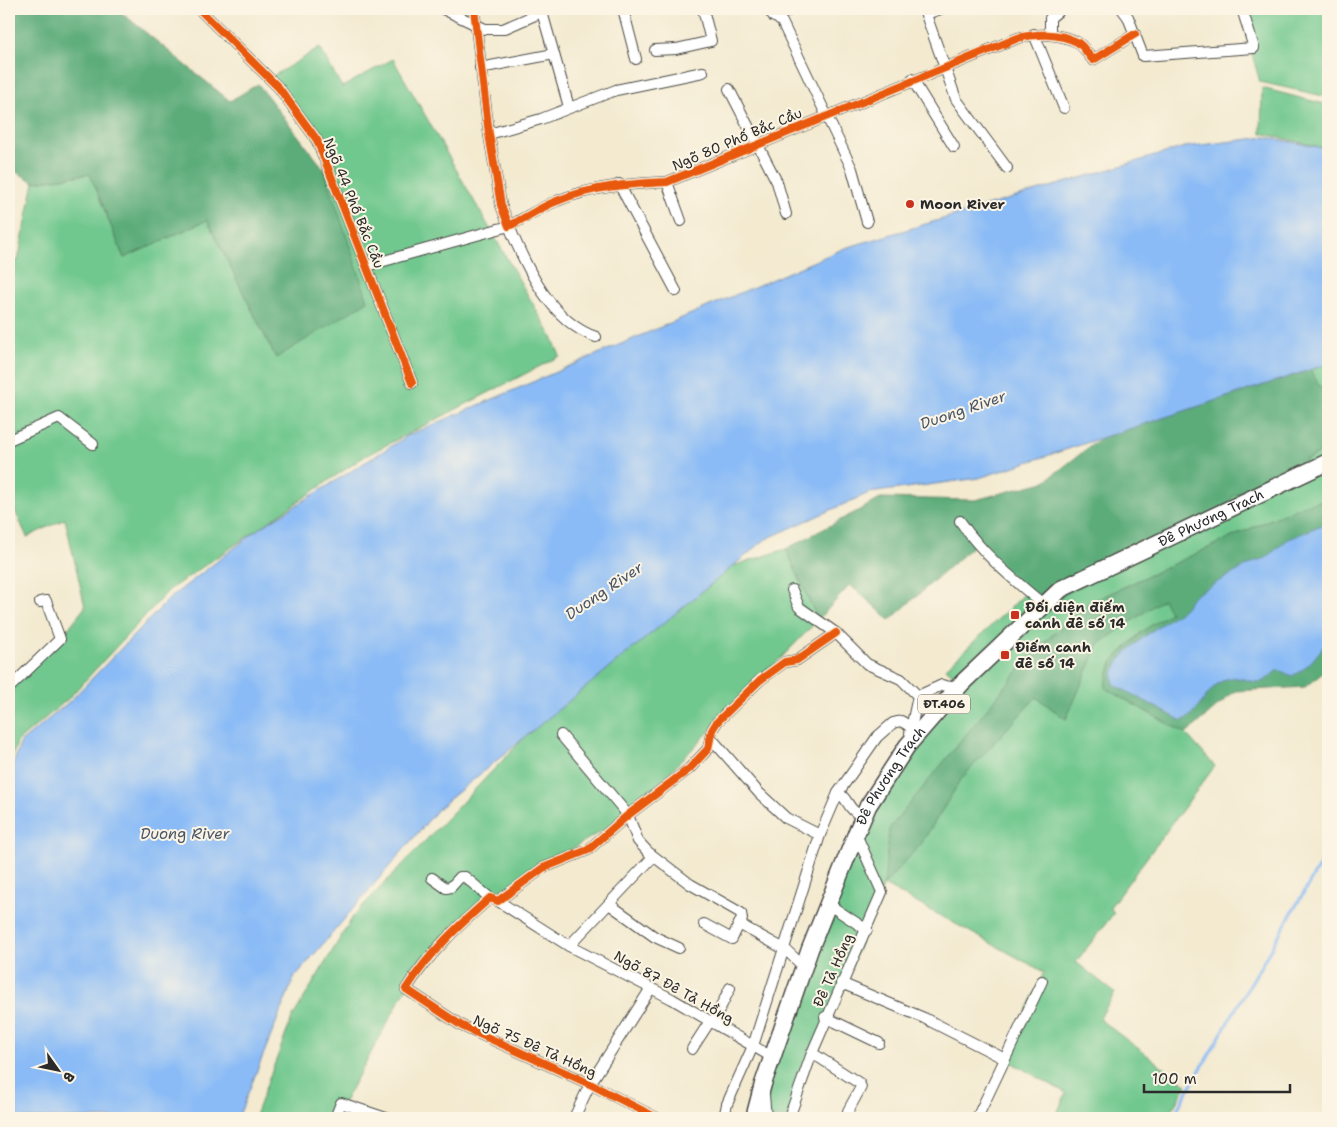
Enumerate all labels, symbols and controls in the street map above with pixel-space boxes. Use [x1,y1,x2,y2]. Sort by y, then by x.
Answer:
street label: Ngõ 80 Phố Bắc Cầu [669,103,805,175]
street label: Ngõ 44 Phố Bắc Cầu [320,135,388,271]
place label: Moon River [920,195,1006,213]
marker: Moon River [904,198,916,210]
water label: Duong River [917,386,1009,434]
street label: Đê Phương Trạch [1155,485,1267,551]
water label: Duong River [561,557,647,624]
place label: Đối diện điếm canh đê số 14 [1025,598,1125,632]
marker: Đối diện điếm canh đê số 14 [1009,609,1021,621]
place label: Điếm canh đê số 14 [1015,638,1091,672]
marker: Điếm canh đê số 14 [999,649,1011,661]
road number: ĐT.406 [918,694,970,714]
street label: Đê Phương Trạch [852,722,929,828]
water label: Duong River [140,824,231,844]
street label: Đê Tả Hồng [809,930,857,1010]
street label: Ngõ 87 Đê Tả Hồng [611,947,737,1027]
street label: Ngõ 75 Đê Tả Hồng [470,1011,600,1081]
north arrow [32,1044,82,1094]
scale bar [1144,1062,1291,1094]
text: B [59,1069,79,1086]
text: 100 m [1152,1069,1197,1089]

